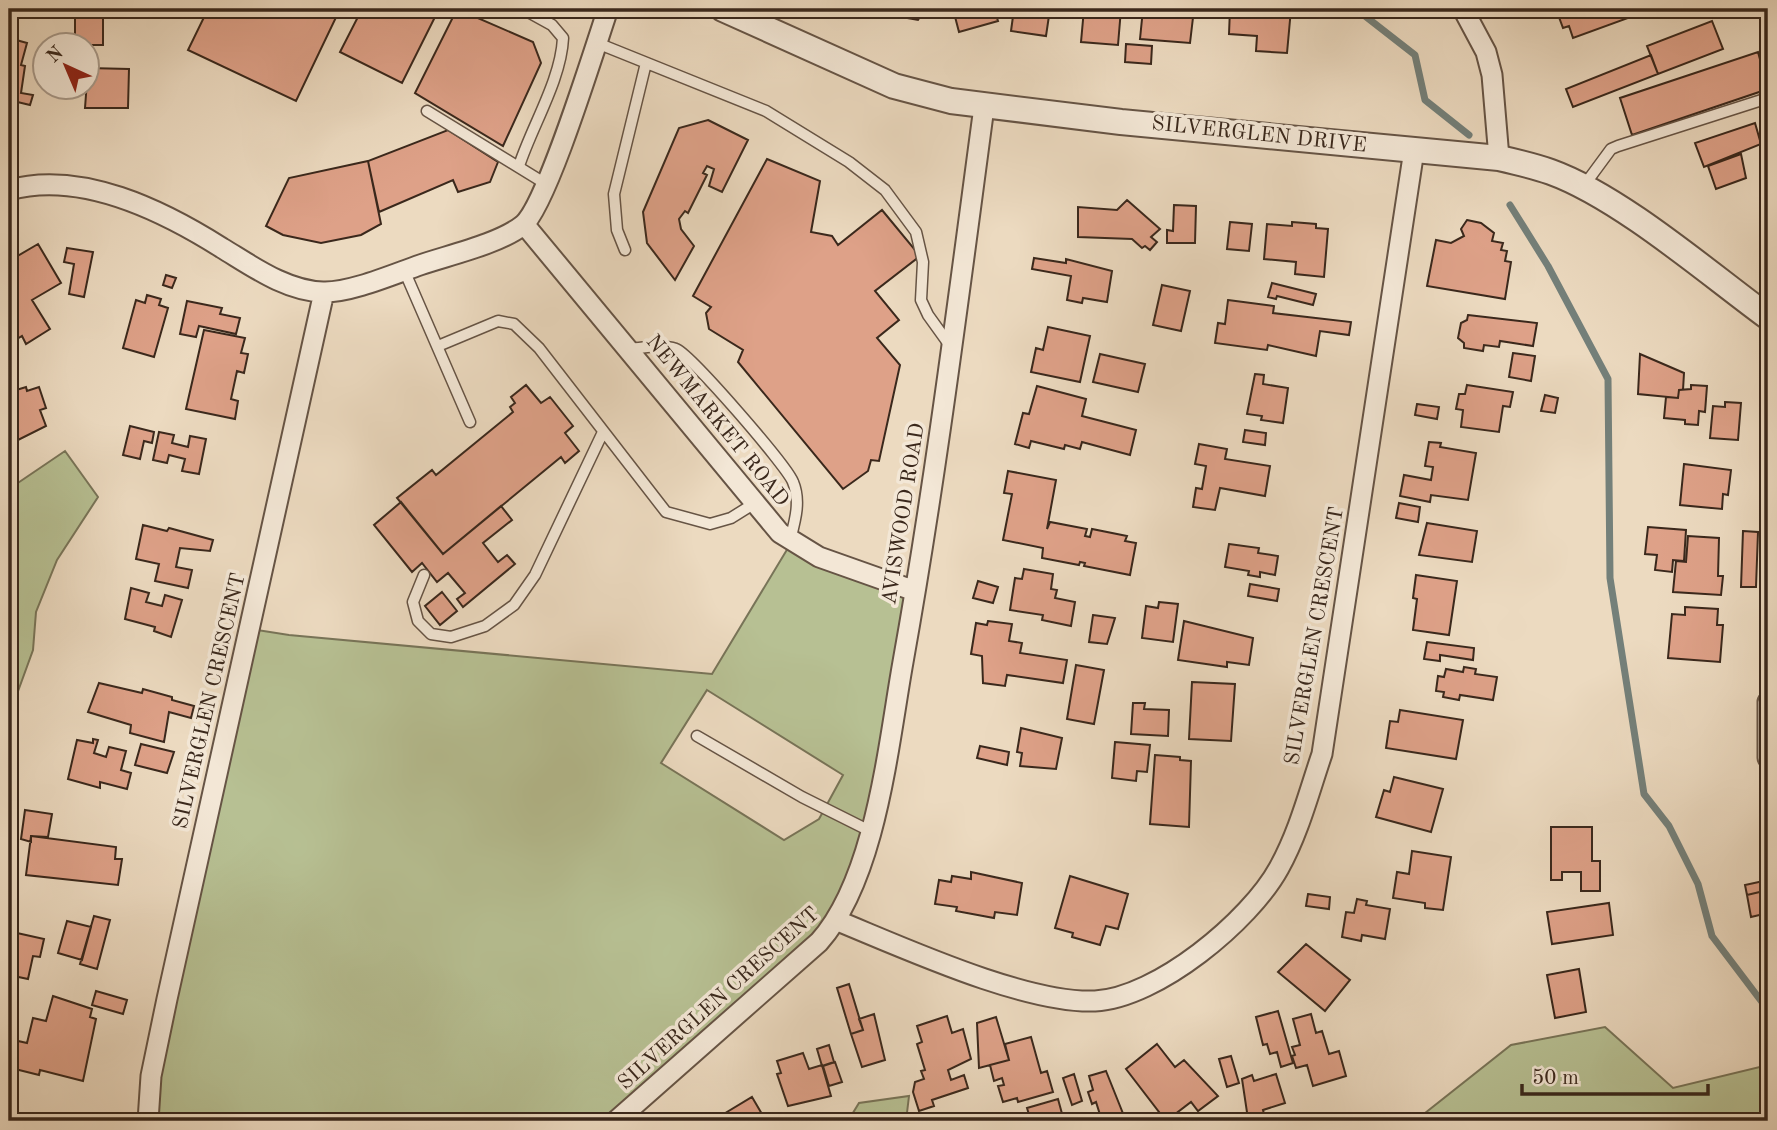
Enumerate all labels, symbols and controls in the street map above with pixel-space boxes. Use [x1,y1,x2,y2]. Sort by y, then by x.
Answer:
north arrow [32,32,102,102]
text: N [44,43,68,67]
street label: SILVERGLEN DRIVE [1150,113,1368,157]
street label: NEWMARKET ROAD [642,331,792,511]
street label: AVISWOOD ROAD [879,422,929,606]
street label: SILVERGLEN CRESCENT [1282,505,1348,767]
street label: SILVERGLEN CRESCENT [170,571,250,831]
street label: SILVERGLEN CRESCENT [615,904,823,1094]
scale bar [1522,1053,1707,1097]
text: 50 m [1532,1068,1579,1089]

